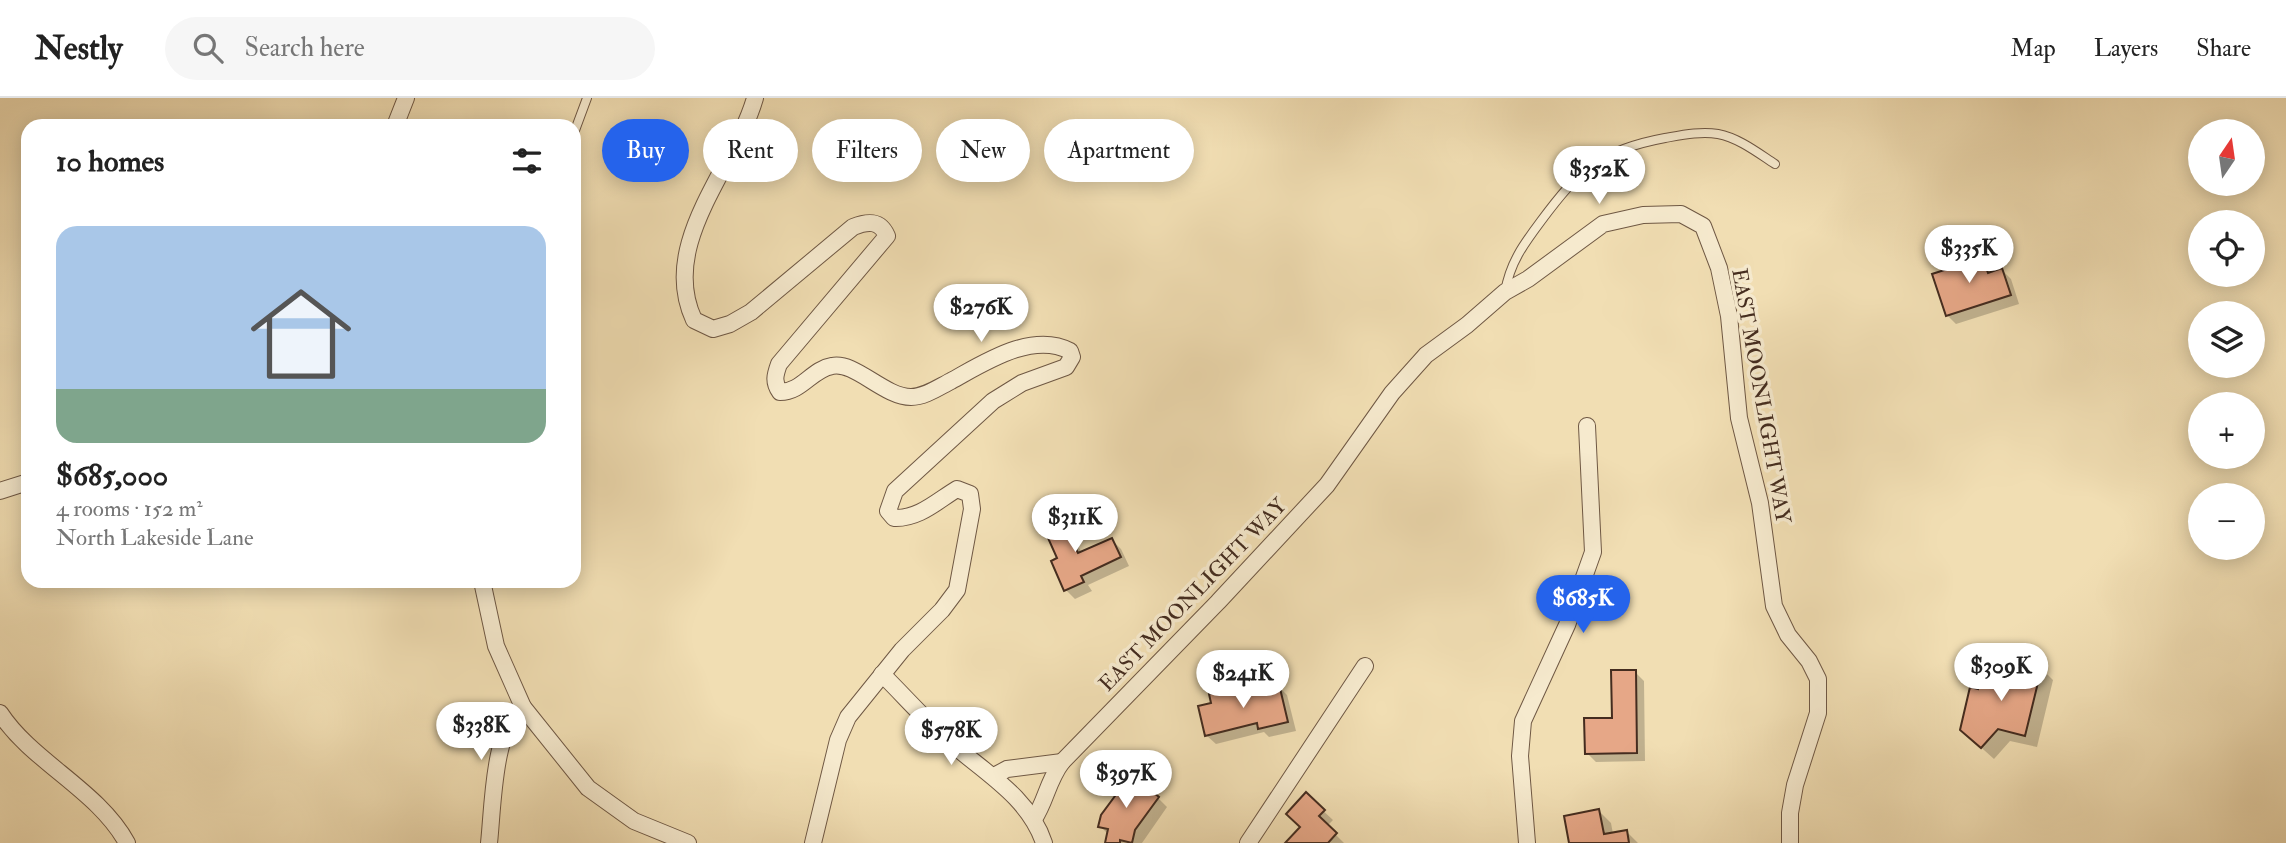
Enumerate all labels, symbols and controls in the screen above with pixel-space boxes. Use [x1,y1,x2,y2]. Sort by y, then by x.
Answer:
search box [165,17,655,80]
text: Nestly [35,28,123,69]
icon: search [189,29,227,67]
text: Search here [245,32,365,64]
text: Map [2011,33,2056,64]
text: Layers [2094,33,2158,64]
text: Share [2196,33,2251,64]
chip: Buy [602,119,689,182]
chip: Rent [703,119,798,182]
chip: Filters [812,119,922,182]
chip: New [936,119,1030,182]
chip: Apartment [1044,119,1194,182]
north arrow [2188,119,2264,196]
map controls [2188,119,2265,560]
icon: filters [508,142,546,180]
text: 10 homes [56,143,164,180]
pin: $352K [1550,146,1648,206]
text: $352K [1569,154,1629,183]
button: locate [2188,210,2265,287]
pin: $335K [1920,226,2018,285]
text: $335K [1941,233,1997,262]
street label: EAST MOONLIGHT WAY [1725,266,1797,526]
icon: home [238,271,364,397]
pin: $276K [932,285,1030,344]
text: $276K [950,292,1012,321]
button: layers [2188,301,2265,378]
button: + [2188,392,2265,469]
text: $685,000 [56,457,168,494]
button: − [2188,483,2265,560]
street label: EAST MOONLIGHT WAY [1093,492,1293,697]
text: 4 rooms · 152 m² [56,494,203,523]
pin: $311K [1026,494,1124,554]
text: $311K [1048,502,1102,531]
text: North Lakeside Lane [56,523,254,552]
pin: $685K [1534,575,1632,635]
text: $685K [1552,583,1614,612]
pin: $309K [1952,644,2050,703]
pin: $241K [1194,650,1292,710]
text: $309K [1970,651,2032,680]
text: $241K [1212,658,1274,687]
pin: $338K [432,702,530,762]
pin: $578K [902,708,1000,767]
text: $338K [452,710,510,739]
text: $578K [921,715,981,744]
pin: $397K [1077,750,1175,810]
text: $397K [1096,758,1156,787]

